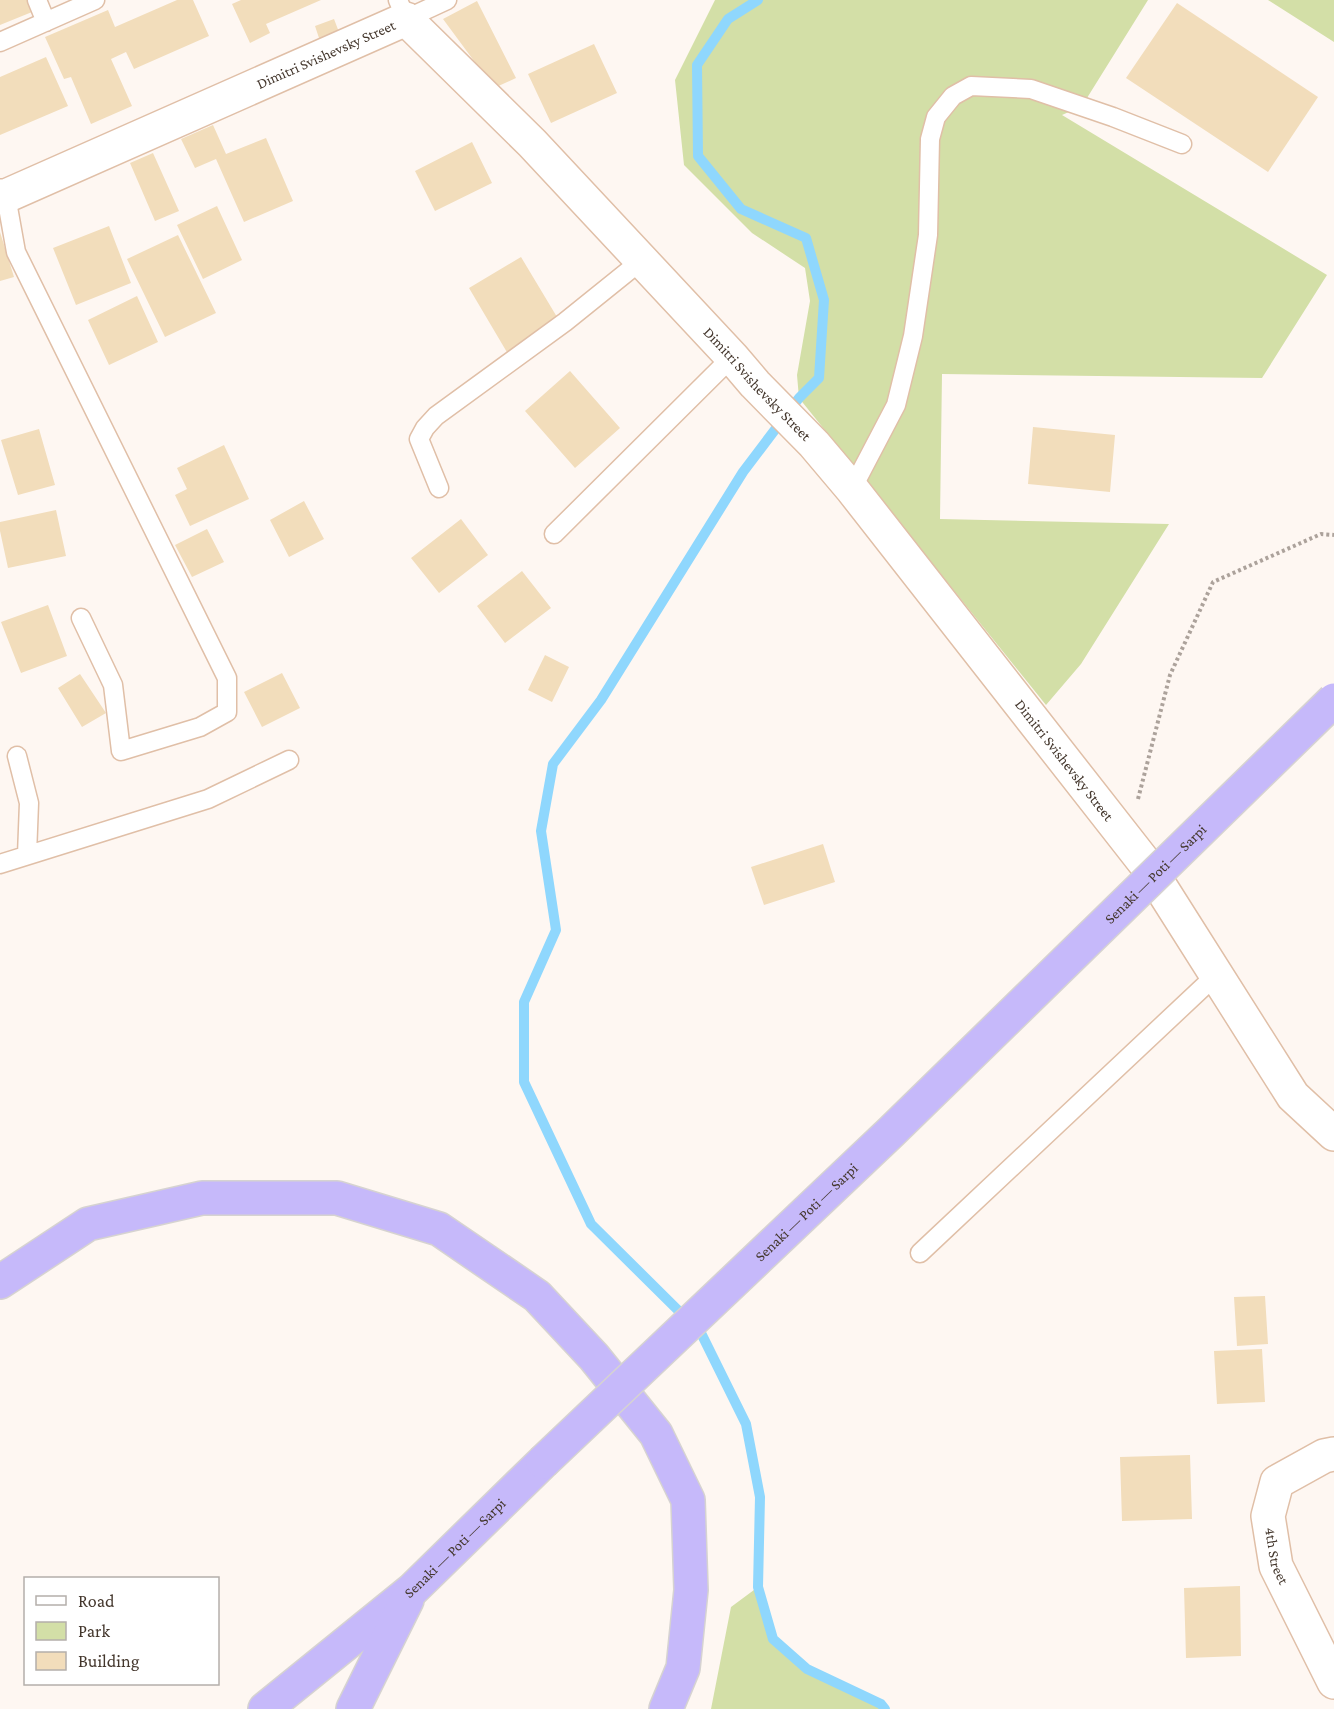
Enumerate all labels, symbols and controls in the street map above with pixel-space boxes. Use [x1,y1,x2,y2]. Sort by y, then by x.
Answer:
street label: Dimitri Svishevsky Street [254,16,399,92]
street label: Dimitri Svishevsky Street [700,324,815,445]
street label: Dimitri Svishevsky Street [1012,696,1117,825]
street label: Senaki — Poti — Sarpi [1102,821,1209,927]
street label: Senaki — Poti — Sarpi [752,1160,861,1264]
street label: Senaki — Poti — Sarpi [401,1495,509,1601]
street label: 4th Street [1262,1526,1292,1588]
legend [24,1577,219,1685]
text: Road [78,1591,115,1611]
text: Park [78,1621,110,1641]
text: Building [78,1651,140,1671]

